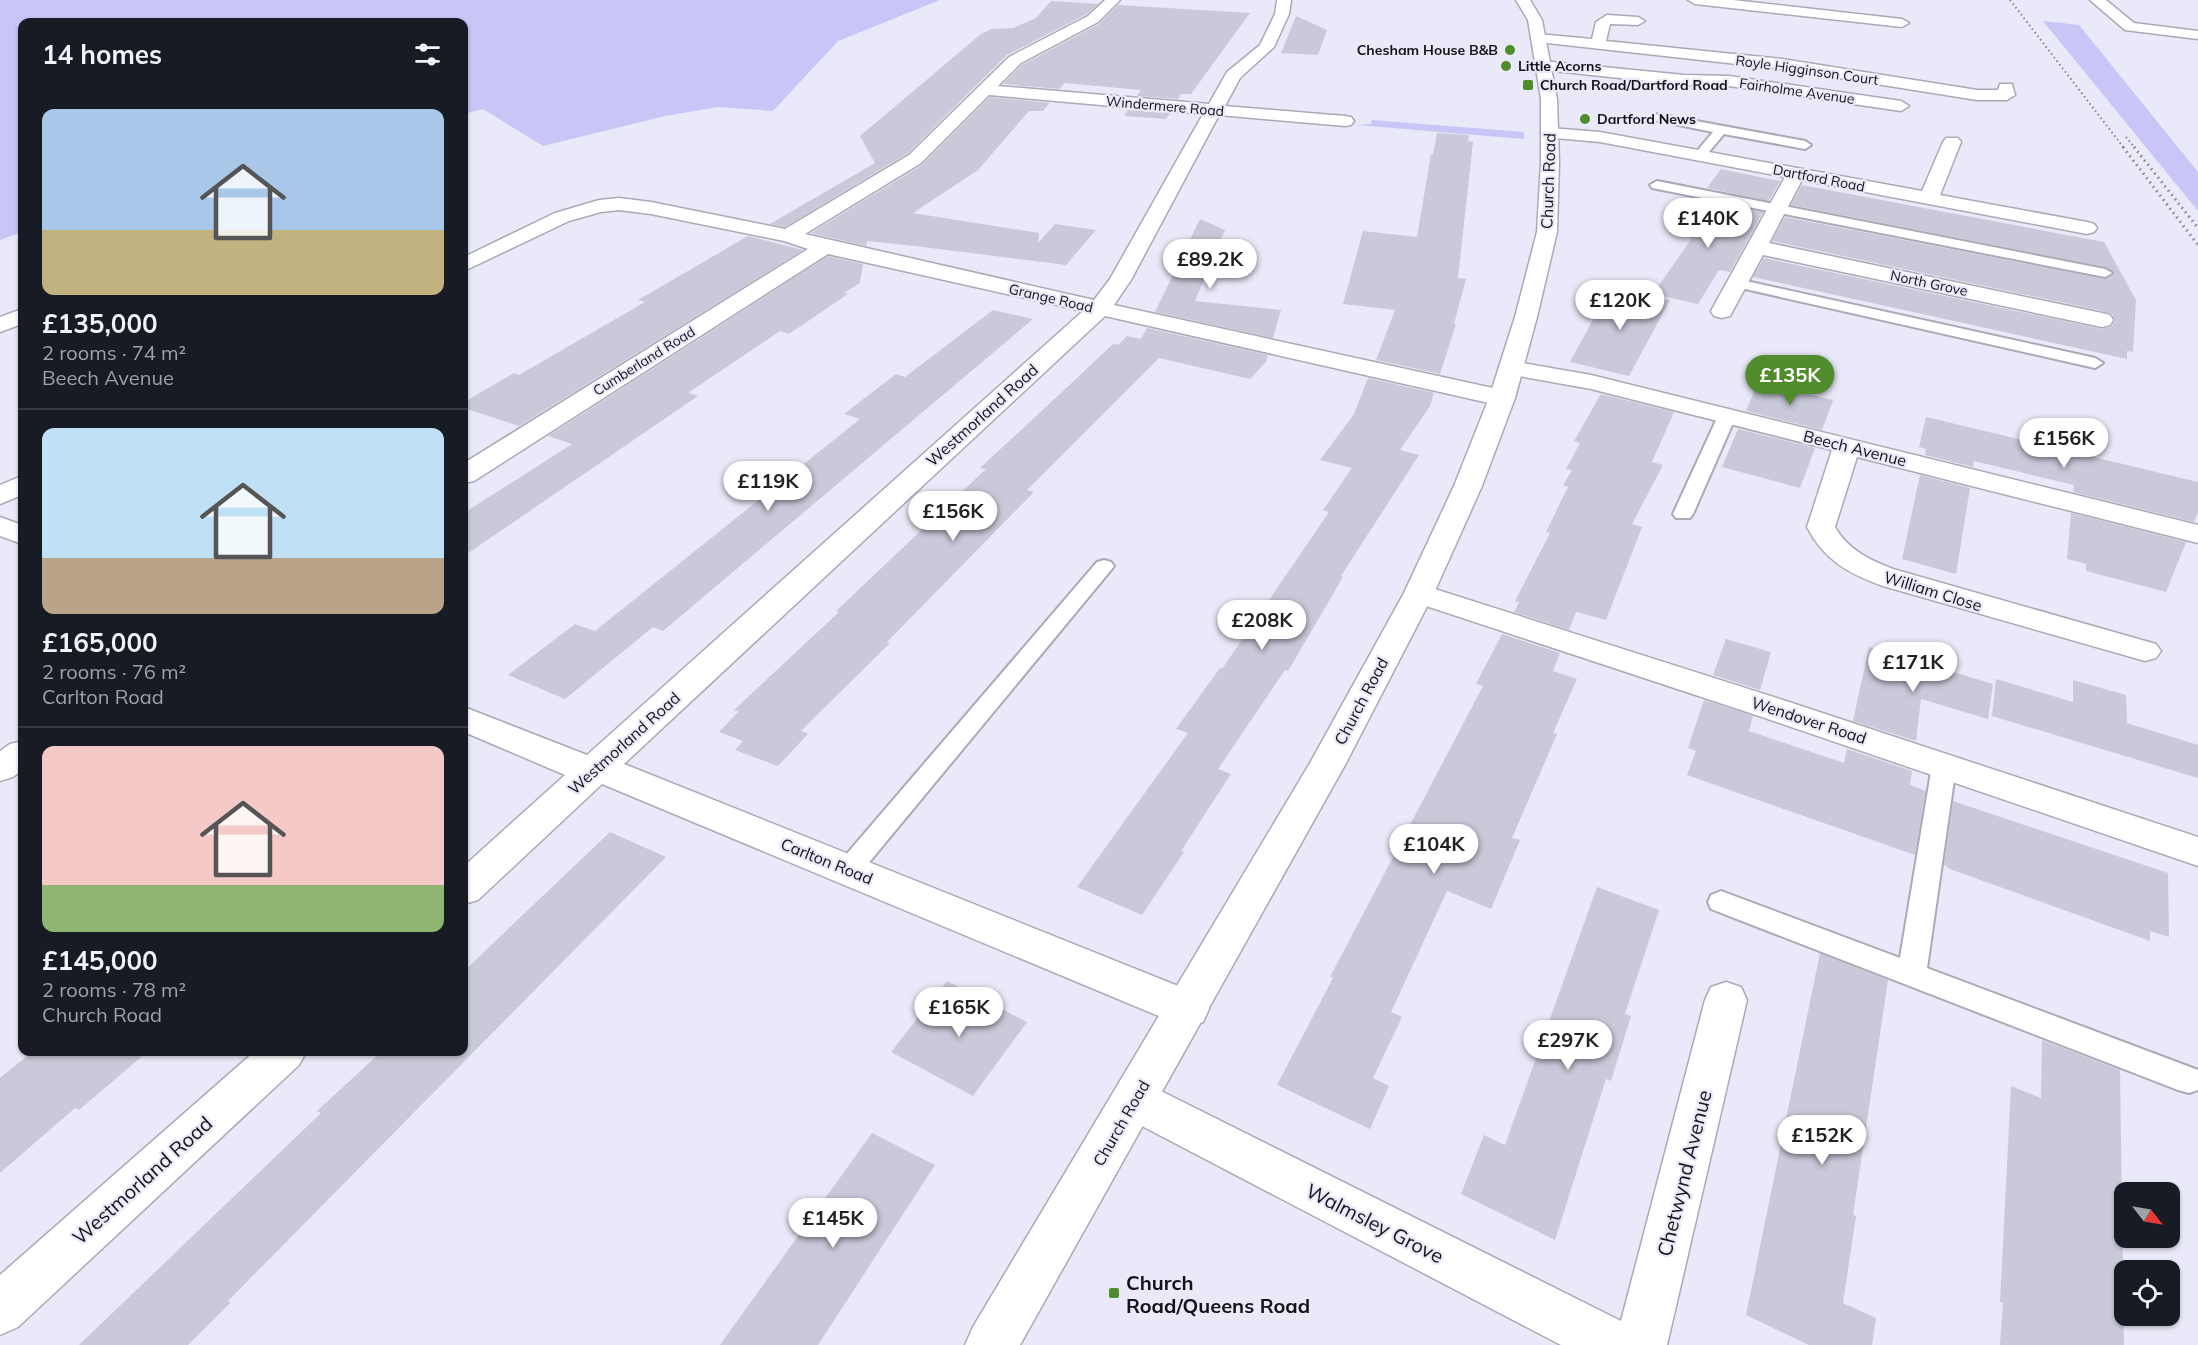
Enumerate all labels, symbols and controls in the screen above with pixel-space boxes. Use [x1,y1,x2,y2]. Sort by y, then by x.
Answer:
text: 14 homes [42,38,162,71]
icon: filters [411,38,444,71]
place label: Chesham House B&B [1357,41,1498,59]
marker: Chesham House B&B [1503,43,1517,57]
street label: Royle Higginson Court [1734,51,1880,89]
place label: Little Acorns [1518,57,1601,75]
marker: Little Acorns [1499,59,1513,73]
street label: Fairholme Avenue [1738,74,1856,108]
place label: Church Road/Dartford Road [1540,76,1728,94]
marker: Church Road/Dartford Road [1521,78,1535,92]
street label: Windermere Road [1105,92,1225,120]
place label: Dartford News [1597,110,1696,128]
marker: Dartford News [1578,112,1592,126]
street label: Church Road [1536,133,1560,229]
icon: home [189,148,297,256]
street label: Dartford Road [1772,160,1866,196]
pin: £140K [1666,198,1750,249]
text: £140K [1677,205,1739,230]
pin: £89.2K [1161,239,1259,290]
text: £89.2K [1177,246,1243,271]
street label: North Grove [1889,266,1969,300]
street label: Grange Road [1007,280,1095,316]
pin: £120K [1578,280,1662,331]
text: £120K [1589,287,1651,312]
text: £135,000 [42,307,158,340]
street label: Cumberland Road [590,322,698,400]
text: 2 rooms · 74 m² [42,340,186,365]
pin: £135K [1748,355,1832,406]
street label: Westmorland Road [922,359,1042,471]
text: £135K [1759,362,1821,387]
text: Beech Avenue [42,365,174,390]
pin: £156K [2022,418,2106,469]
text: £156K [2033,425,2095,450]
street label: Beech Avenue [1801,426,1909,470]
pin: £119K [726,461,810,512]
icon: home [189,467,297,575]
text: £119K [737,468,799,493]
pin: £156K [911,491,995,542]
text: £156K [922,498,984,523]
street label: William Close [1882,567,1984,615]
pin: £208K [1220,600,1304,651]
text: £208K [1231,607,1293,632]
text: £165,000 [42,626,158,659]
pin: £171K [1871,642,1955,693]
text: £171K [1882,649,1944,674]
street label: Church Road [1330,654,1392,748]
text: 2 rooms · 76 m² [42,659,186,684]
text: Carlton Road [42,684,164,709]
street label: Westmorland Road [564,687,684,799]
street label: Wendover Road [1749,692,1869,748]
icon: home [189,785,297,893]
pin: £104K [1392,824,1476,875]
text: £104K [1403,831,1465,856]
street label: Carlton Road [778,833,876,889]
text: £145,000 [42,944,158,977]
text: 2 rooms · 78 m² [42,977,186,1002]
pin: £165K [917,987,1001,1038]
text: £165K [928,994,990,1019]
text: Church Road [42,1002,162,1027]
pin: £297K [1526,1020,1610,1071]
text: £297K [1537,1027,1599,1052]
street label: Church Road [1088,1076,1154,1170]
street label: Chetwynd Avenue [1651,1087,1717,1259]
street label: Westmorland Road [67,1111,217,1249]
pin: £152K [1780,1115,1864,1166]
text: £152K [1791,1122,1853,1147]
street label: Walmsley Grove [1302,1178,1448,1268]
north arrow [2114,1182,2180,1248]
map controls [2114,1182,2180,1326]
pin: £145K [791,1198,875,1249]
text: £145K [802,1205,864,1230]
button: locate [2114,1260,2180,1326]
place label: Church Road/Queens Road [1126,1270,1310,1318]
marker: Church Road/Queens Road [1107,1286,1121,1300]

